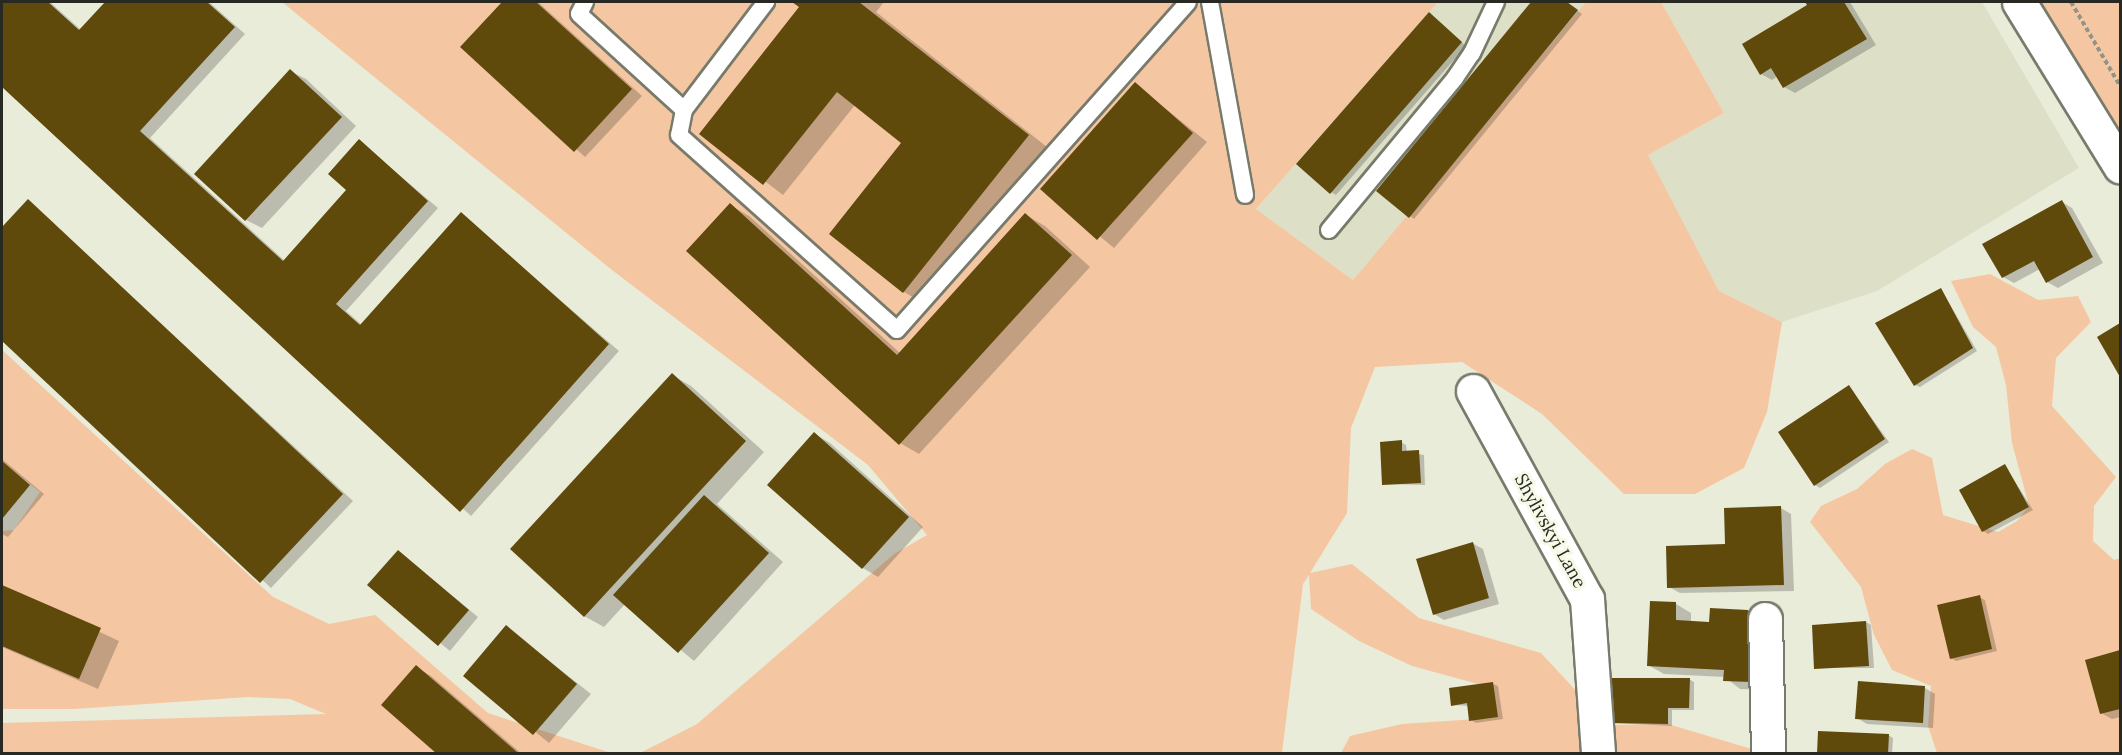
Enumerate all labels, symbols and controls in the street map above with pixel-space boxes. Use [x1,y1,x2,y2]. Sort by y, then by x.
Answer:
street label: Shylivskyi Lane [1510,470,1590,592]

